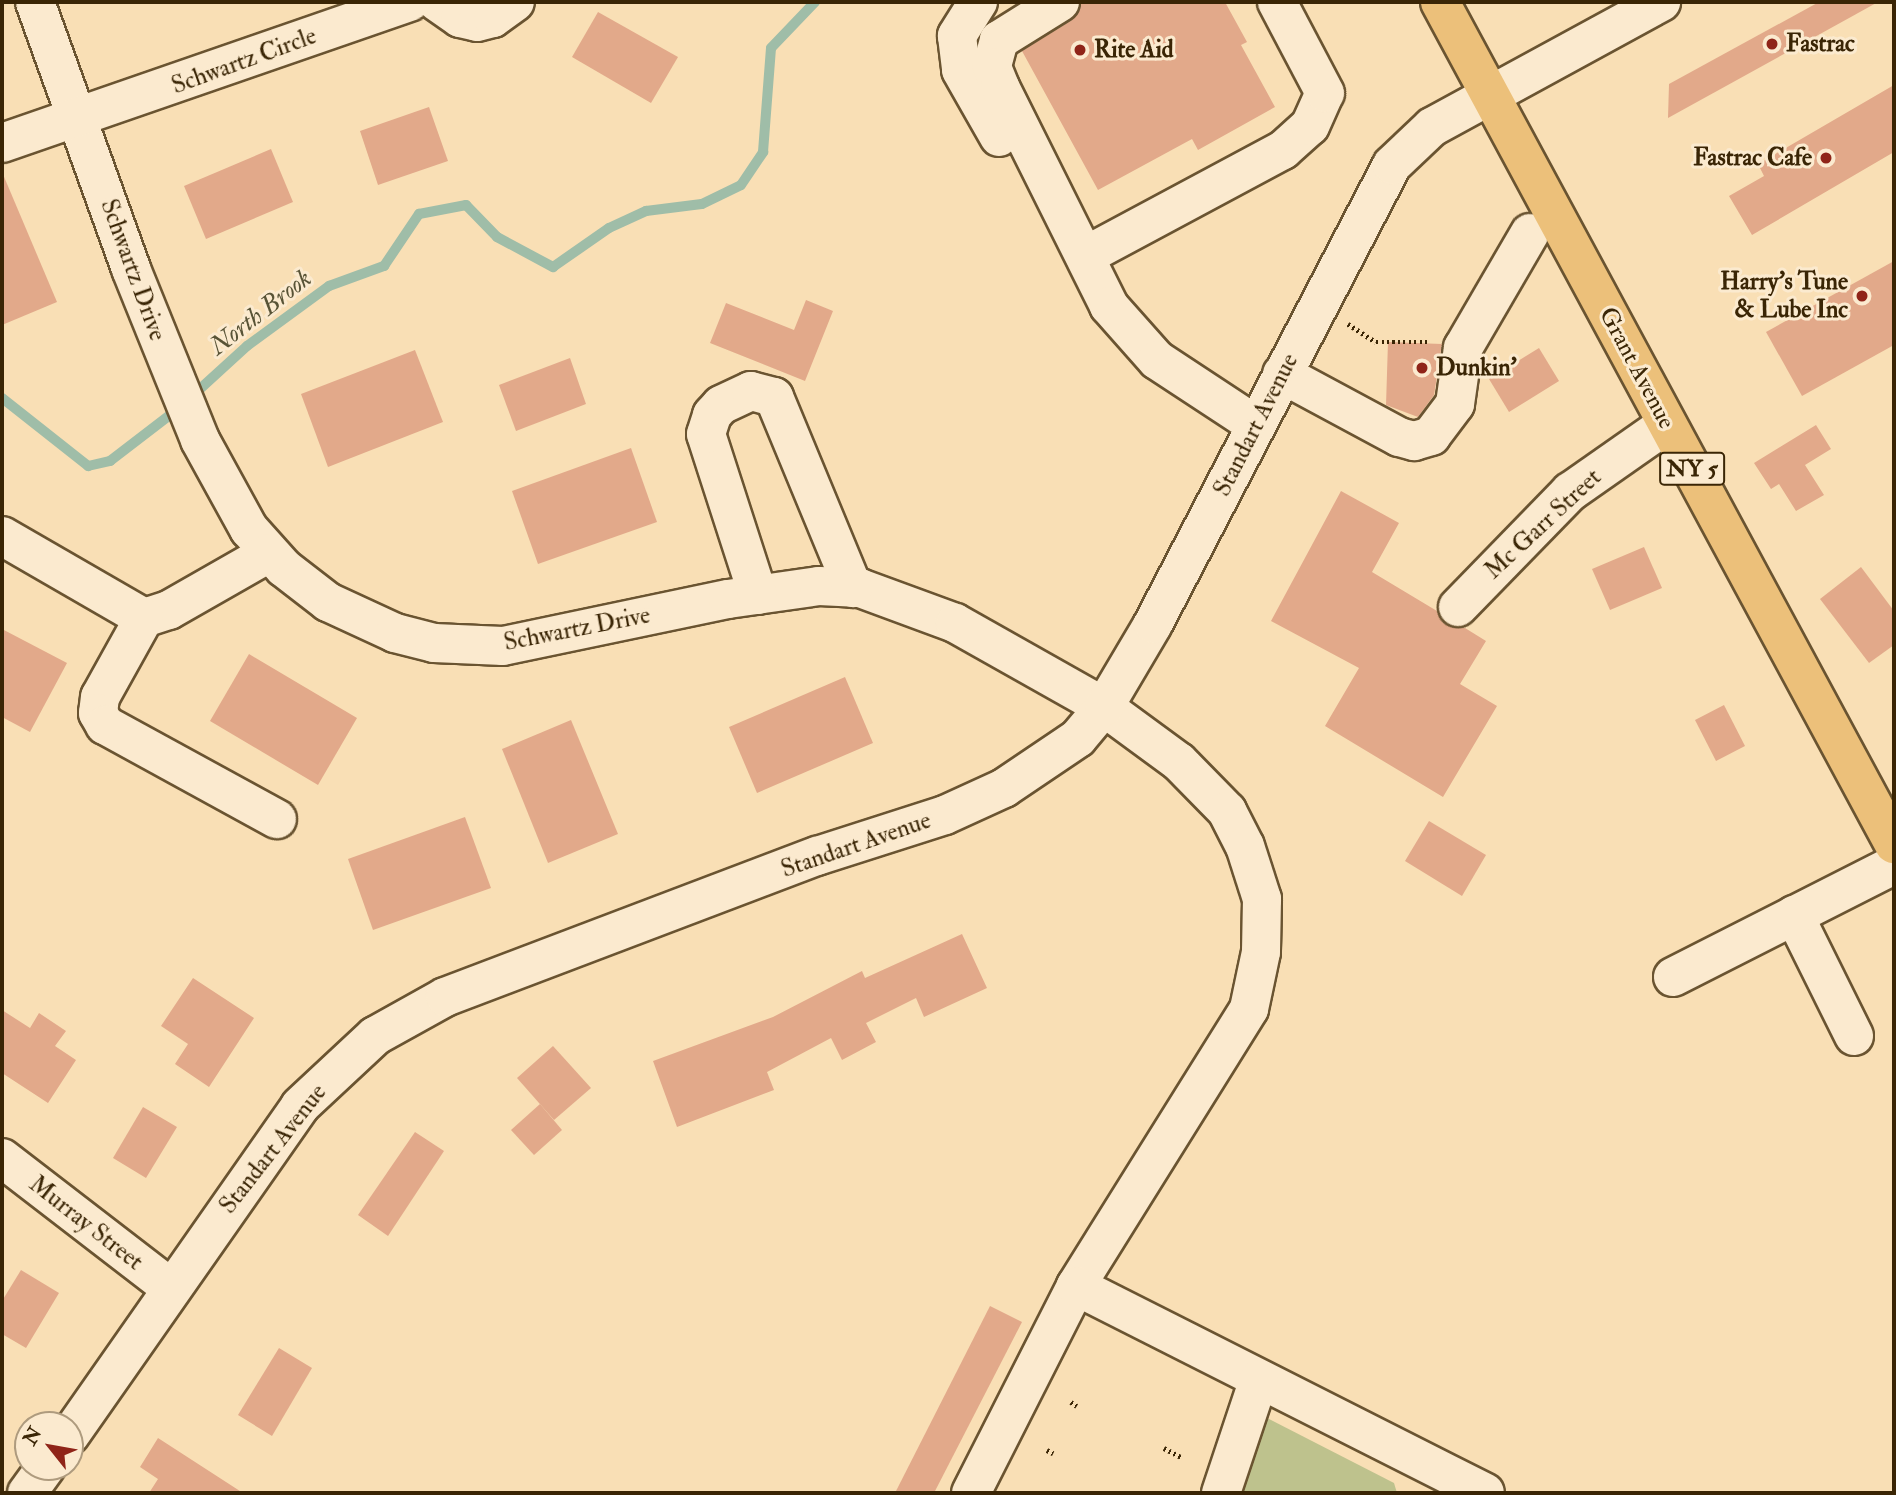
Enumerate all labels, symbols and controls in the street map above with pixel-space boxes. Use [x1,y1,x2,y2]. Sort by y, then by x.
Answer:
street label: Schwartz Circle [168,22,320,100]
place label: Fastrac [1786,30,1855,58]
place label: Rite Aid [1094,36,1174,64]
marker: Fastrac [1764,36,1780,52]
marker: Rite Aid [1072,42,1088,58]
place label: Fastrac Cafe [1693,144,1812,172]
marker: Fastrac Cafe [1818,150,1834,166]
street label: Schwartz Drive [94,195,172,345]
water label: North Brook [204,263,318,363]
place label: Harry's Tune & Lube Inc [1720,268,1848,324]
marker: Harry's Tune & Lube Inc [1854,288,1870,304]
street label: Grant Avenue [1593,302,1681,434]
street label: Standart Avenue [1208,349,1304,501]
place label: Dunkin' [1436,354,1517,382]
marker: Dunkin' [1414,360,1430,376]
road number: NY 5 [1659,449,1725,489]
street label: Mc Garr Street [1479,463,1607,585]
street label: Schwartz Drive [501,601,653,657]
street label: Standart Avenue [777,806,935,884]
street label: Standart Avenue [214,1079,332,1219]
street label: Murray Street [23,1170,149,1276]
north arrow [14,1411,84,1481]
text: N [18,1423,47,1450]

